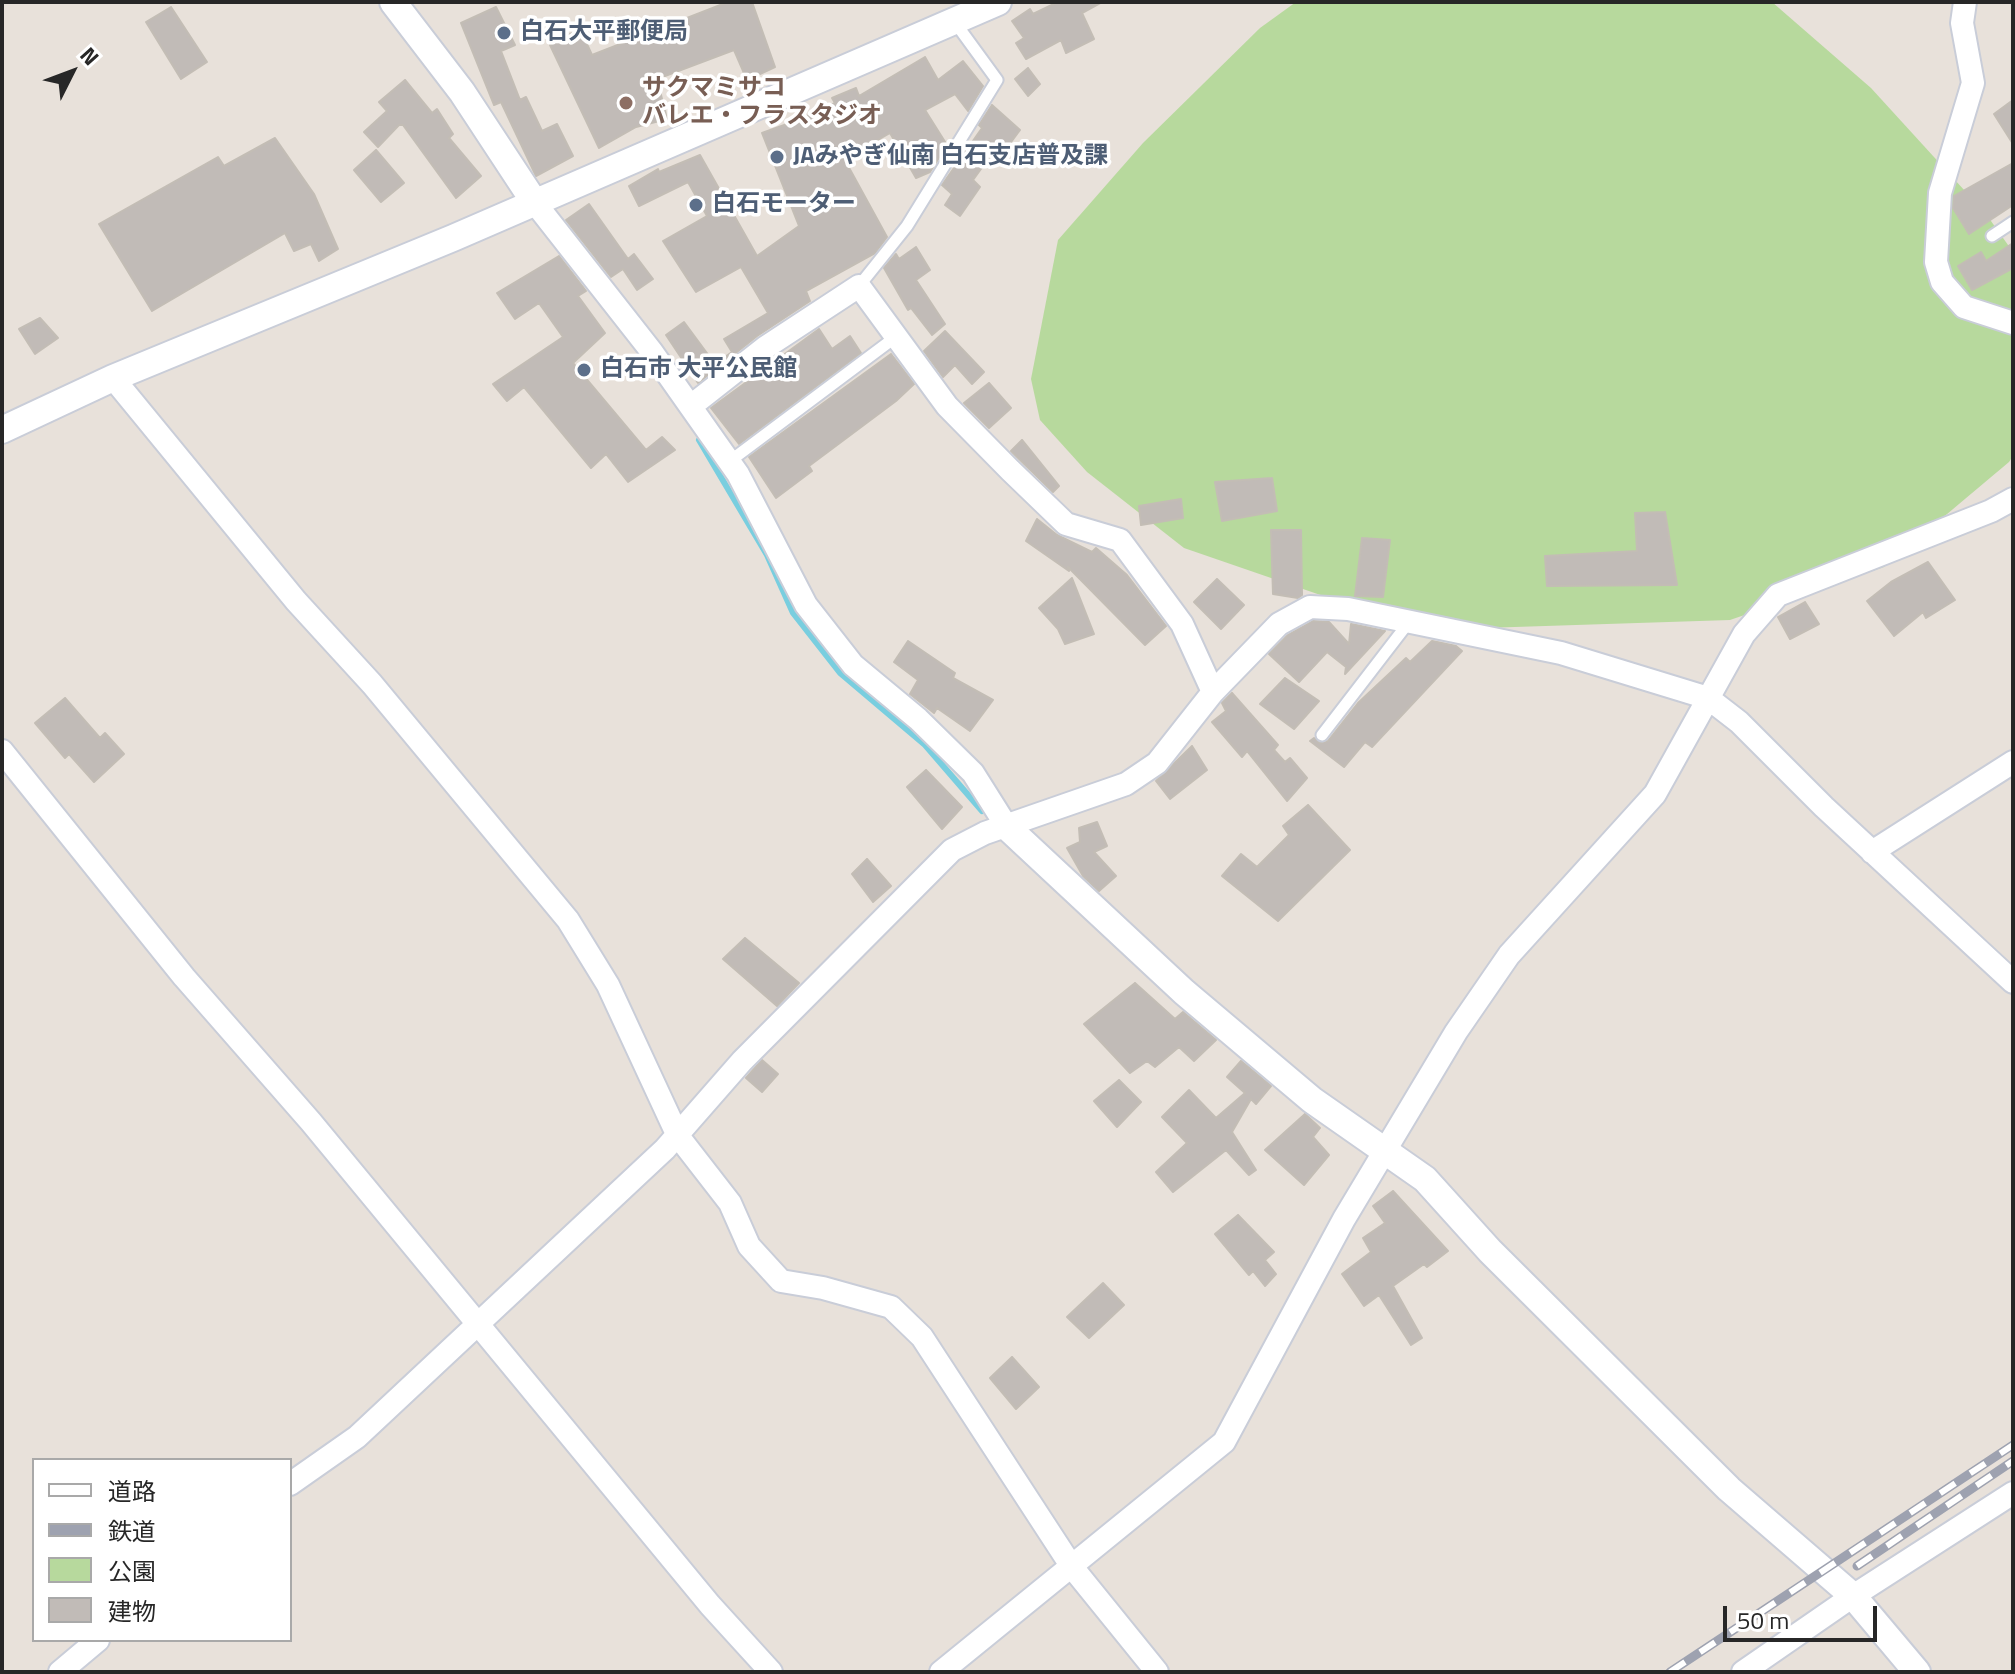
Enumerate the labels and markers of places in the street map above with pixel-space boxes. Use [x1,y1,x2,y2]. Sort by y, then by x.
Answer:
place label: 白石大平郵便局 [520,19,688,47]
marker: 白石大平郵便局 [495,24,513,42]
place label: サクマミサコ バレエ・フラスタジオ [642,75,882,131]
marker: サクマミサコ バレエ・フラスタジオ [617,94,635,112]
place label: JAみやぎ仙南 白石支店普及課 [793,143,1108,171]
marker: JAみやぎ仙南 白石支店普及課 [768,148,786,166]
place label: 白石モーター [712,191,856,219]
marker: 白石モーター [687,196,705,214]
place label: 白石市 大平公民館 [600,356,797,384]
marker: 白石市 大平公民館 [575,361,593,379]

